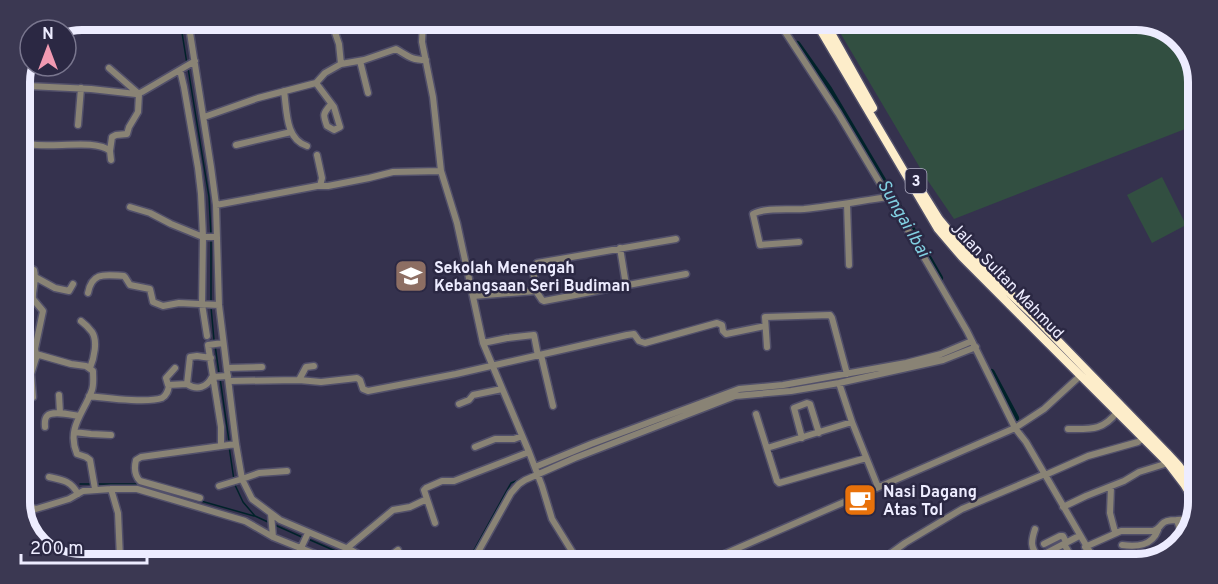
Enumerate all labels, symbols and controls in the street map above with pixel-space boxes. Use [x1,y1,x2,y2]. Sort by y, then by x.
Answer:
north arrow [18,18,78,78]
text: N [42,25,54,45]
road number: 3 [906,169,926,193]
water label: Sungai Ibai [871,176,935,263]
street label: Jalan Sultan Mahmud [946,219,1067,344]
school or university icon: Sekolah Menengah Kebangsaan Seri Budiman [393,258,429,294]
place label: Sekolah Menengah Kebangsaan Seri Budiman [434,259,630,297]
cafe icon: Nasi Dagang Atas Tol [842,482,878,518]
place label: Nasi Dagang Atas Tol [883,483,977,521]
scale bar [21,527,147,565]
text: 200 m [30,538,83,561]

